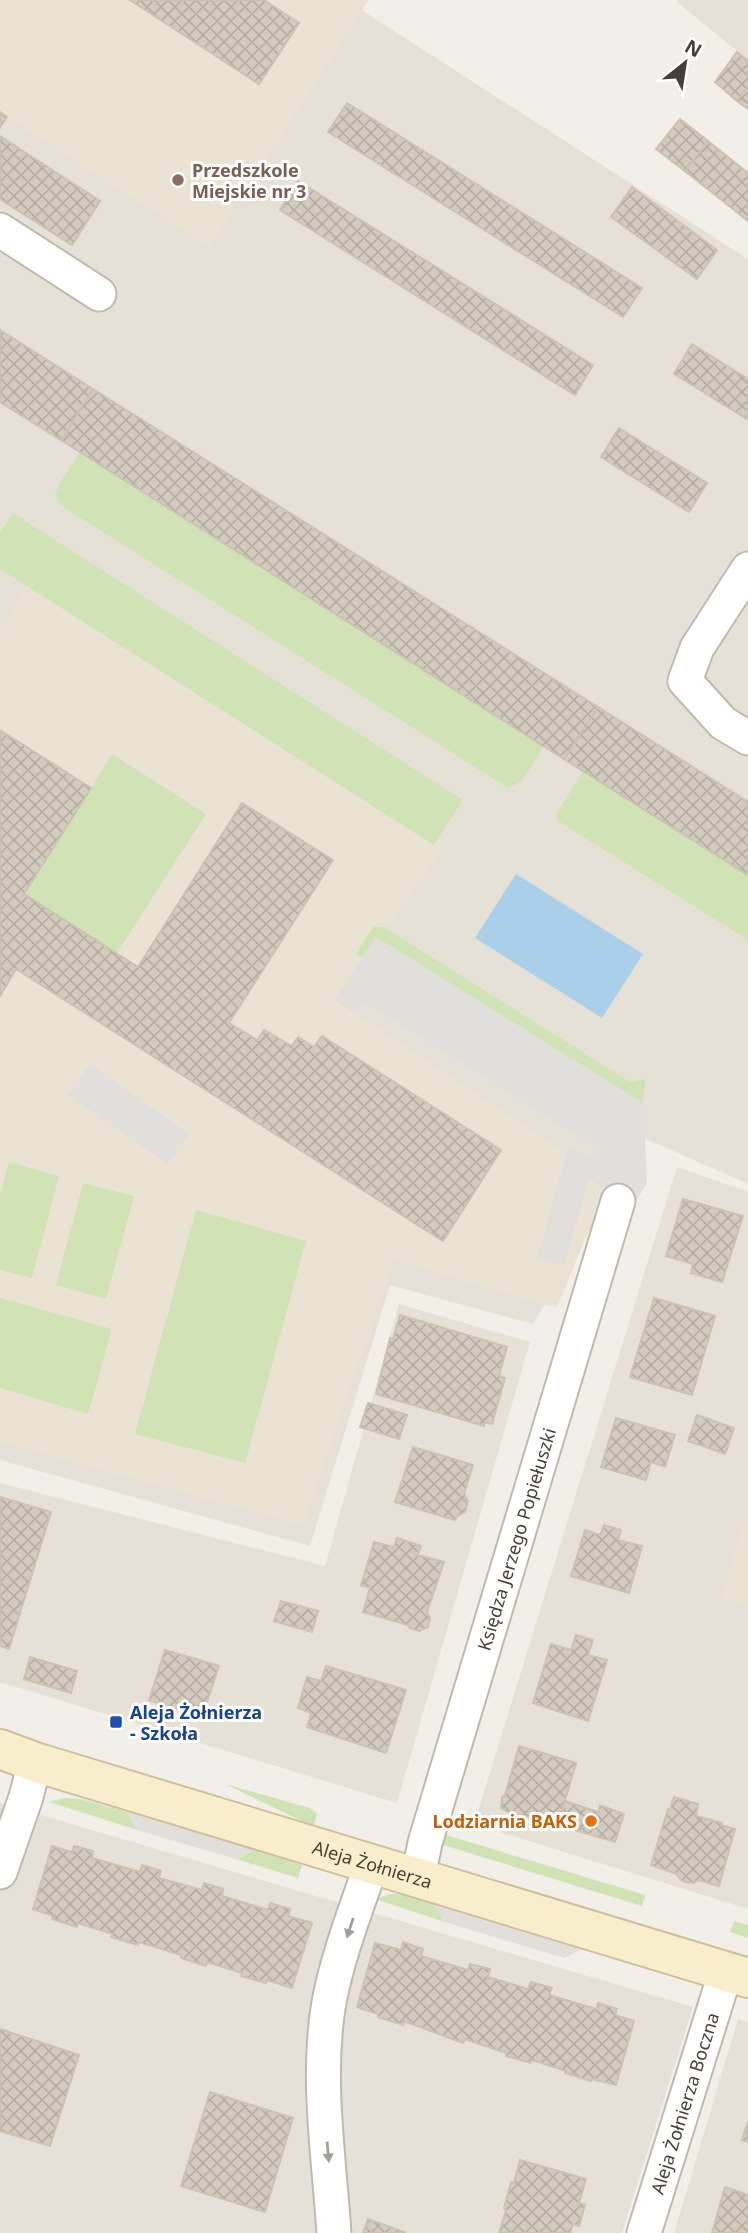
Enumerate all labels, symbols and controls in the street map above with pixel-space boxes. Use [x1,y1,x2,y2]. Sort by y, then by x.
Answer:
north arrow [650,28,720,98]
text: N [680,33,707,63]
place label: Przedszkole Miejskie nr 3 [192,158,306,203]
marker: Przedszkole Miejskie nr 3 [170,172,186,188]
street label: Księdza Jerzego Popiełuszki [472,1425,561,1653]
place label: Aleja Żołnierza - Szkoła [130,1700,262,1745]
marker: Aleja Żołnierza - Szkoła [108,1714,124,1730]
place label: Lodziarnia BAKS [432,1809,577,1833]
marker: Lodziarnia BAKS [583,1813,599,1829]
street label: Aleja Żołnierza [310,1835,435,1894]
one-way arrow [345,1918,355,1939]
street label: Aleja Żołnierza Boczna [645,2009,724,2197]
one-way arrow [323,2142,334,2164]

